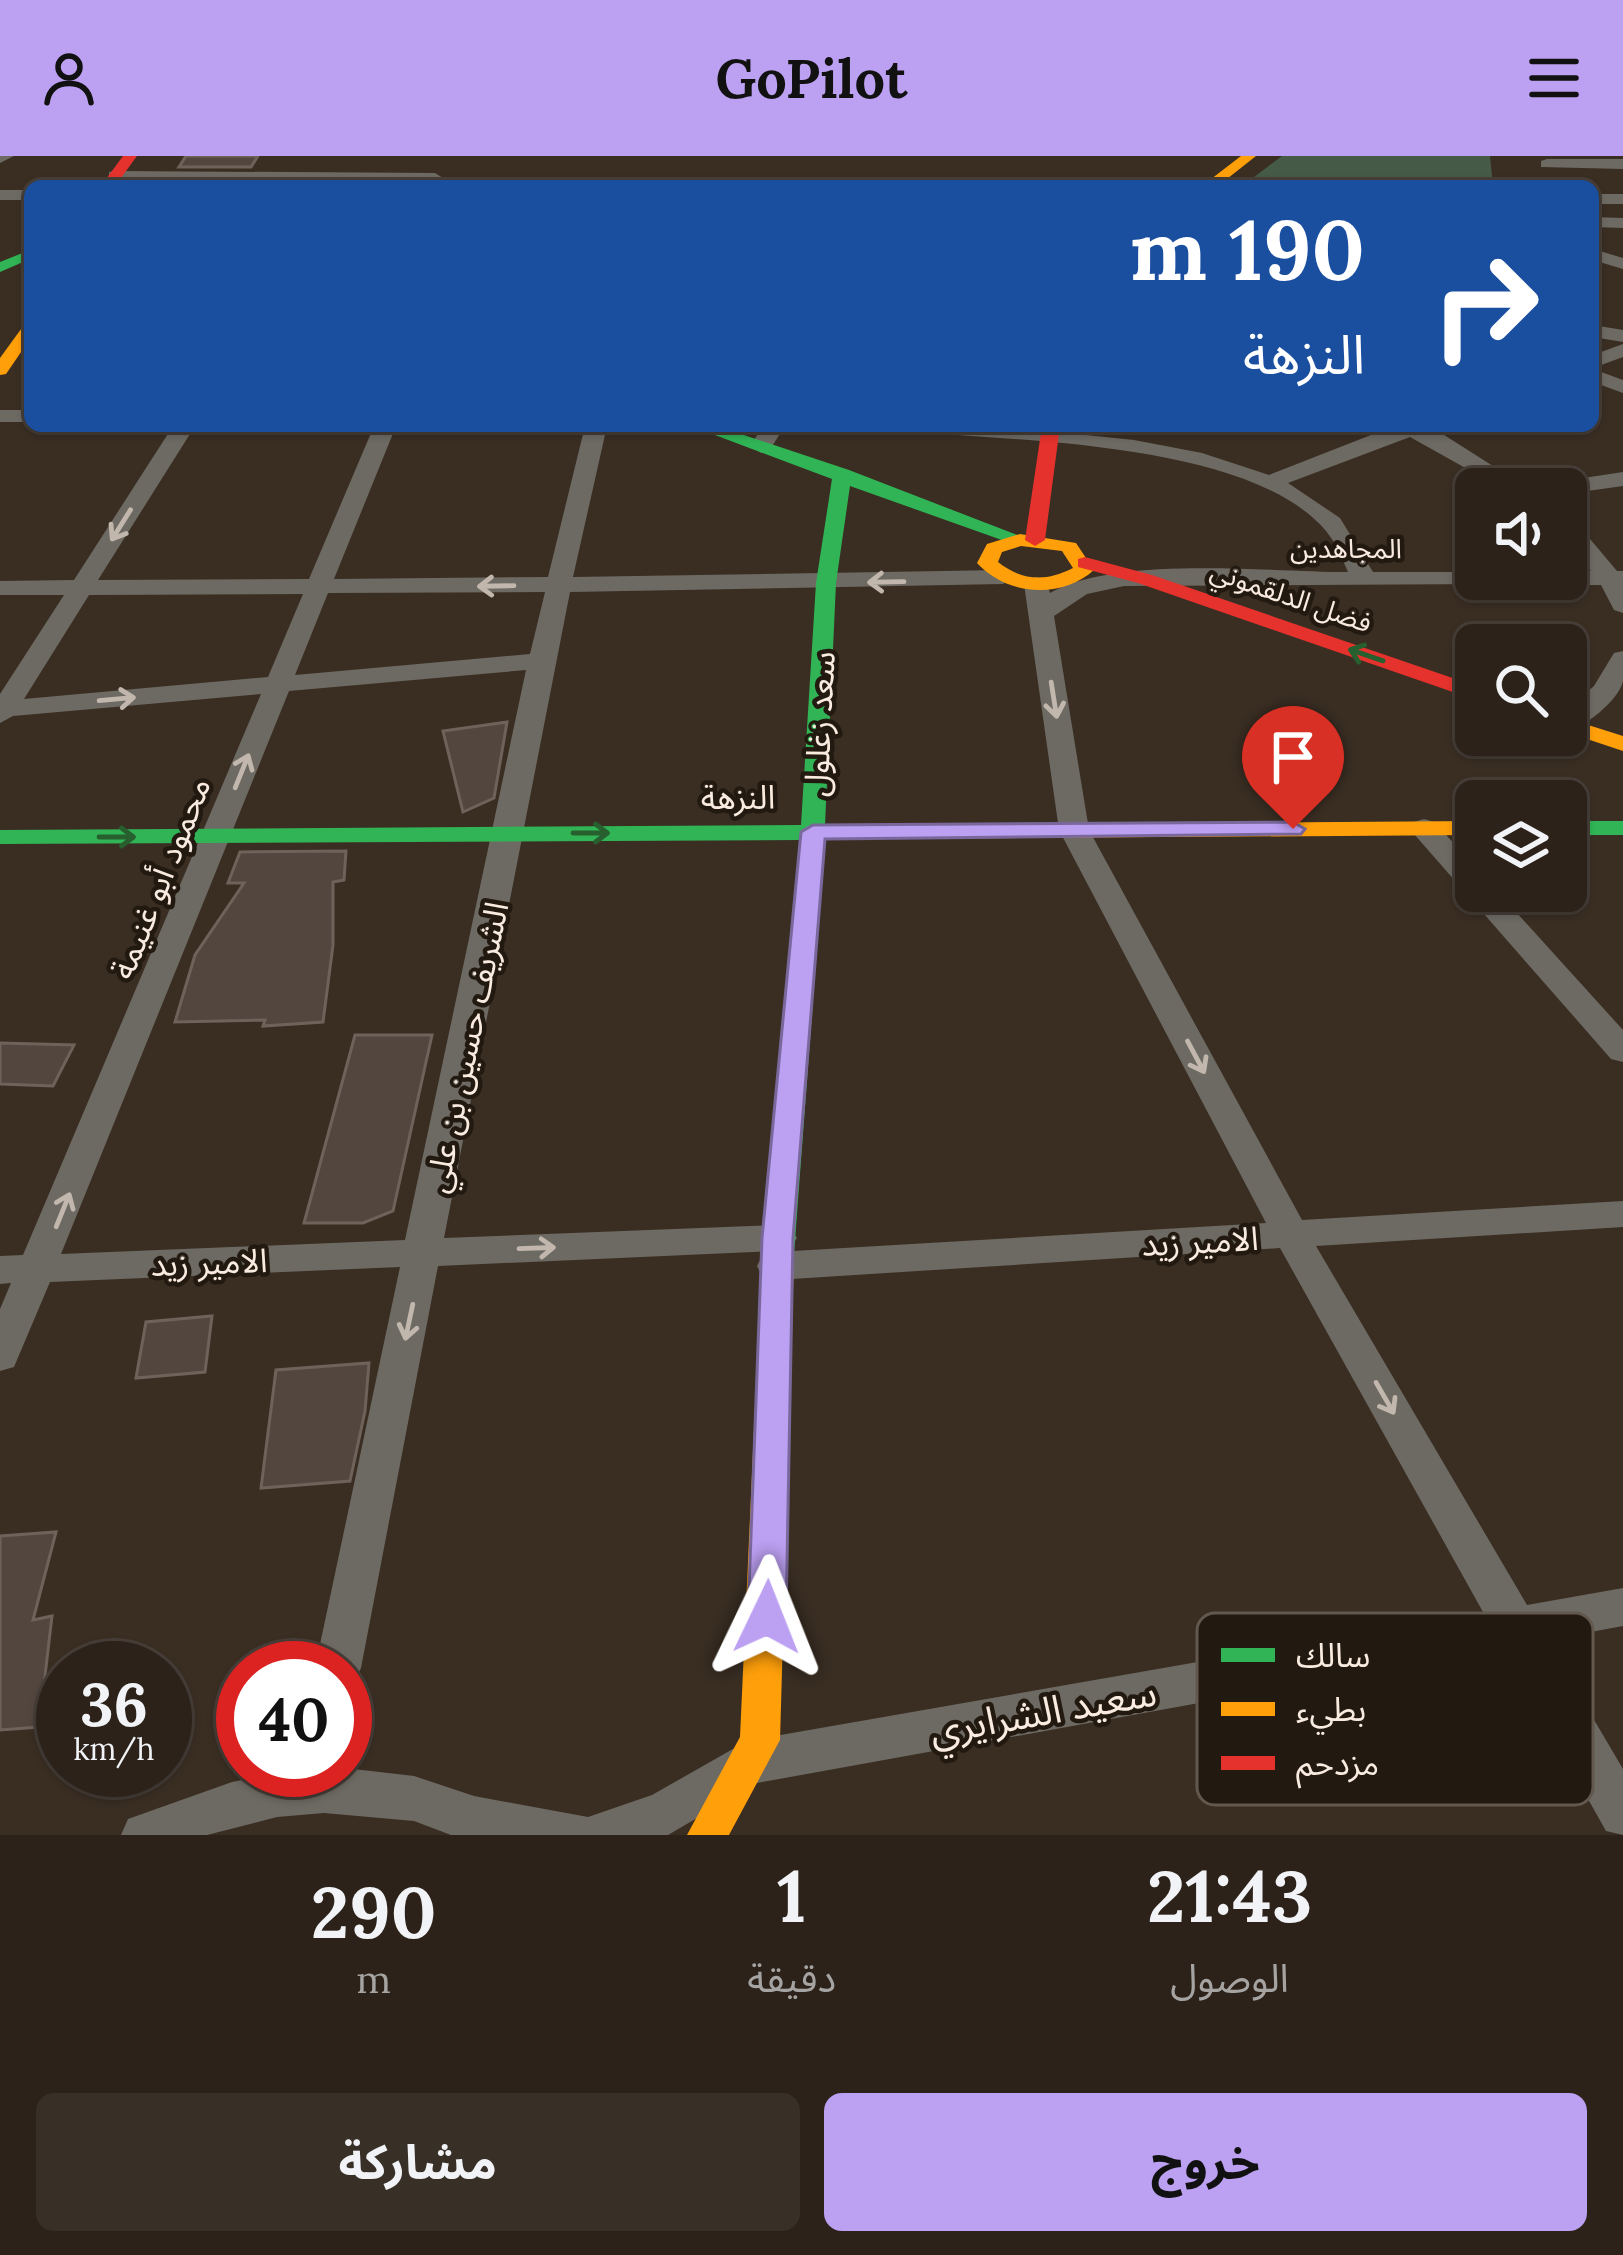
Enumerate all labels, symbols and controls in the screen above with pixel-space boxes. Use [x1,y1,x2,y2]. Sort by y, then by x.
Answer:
text: GoPilot [716,44,907,113]
icon: person [36,45,102,111]
icon: menu [1521,45,1587,111]
text: 190 m [1130,195,1365,303]
icon: right [1407,228,1563,384]
text: النزهة [1243,320,1365,389]
map controls [1455,468,1587,912]
button: sound [1455,468,1587,600]
one-way arrow [109,507,134,541]
street label: المجاهدين [1290,531,1402,565]
street label: فضل الدلقموني [1205,553,1376,644]
one-way arrow [867,570,906,593]
one-way arrow [477,575,516,597]
button: search [1455,624,1587,756]
one-way arrow [1348,643,1385,664]
street label: سعد زغلول [794,650,844,798]
one-way arrow [1043,679,1066,718]
one-way arrow [96,687,135,710]
pin [1242,706,1344,829]
icon: arrive [1260,724,1326,790]
one-way arrow [233,754,254,791]
street label: محمود أبو غنيمة [101,771,219,985]
street label: النزهة [701,776,775,818]
button: layers [1455,780,1587,912]
one-way arrow [571,822,610,845]
one-way arrow [97,826,136,848]
street label: الشريف حسين بن علي [415,898,522,1197]
one-way arrow [1185,1039,1208,1074]
one-way arrow [54,1193,75,1230]
street label: الامير زيد [1140,1217,1260,1265]
one-way arrow [517,1237,556,1260]
street label: الامير زيد [150,1239,268,1285]
one-way arrow [397,1301,419,1340]
one-way arrow [1374,1380,1398,1415]
position arrow [704,1554,830,1680]
legend [1197,1613,1593,1805]
text: سالك [1296,1634,1370,1676]
speed limit sign: 40 [216,1641,372,1797]
text: 36 [80,1666,148,1742]
street label: سعيد الشرايري [926,1666,1161,1761]
text: بطيء [1296,1688,1366,1735]
text: km/h [73,1730,155,1768]
text: مزدحم [1296,1742,1379,1789]
text: 1 [777,1850,806,1942]
text: 21:43 [1147,1850,1312,1942]
text: 290 [311,1866,436,1958]
text: دقيقة [747,1953,836,2003]
text: الوصول [1170,1953,1289,2003]
text: m [356,1954,391,2004]
button: مشاركة [36,2093,800,2231]
button: خروج [824,2093,1587,2231]

